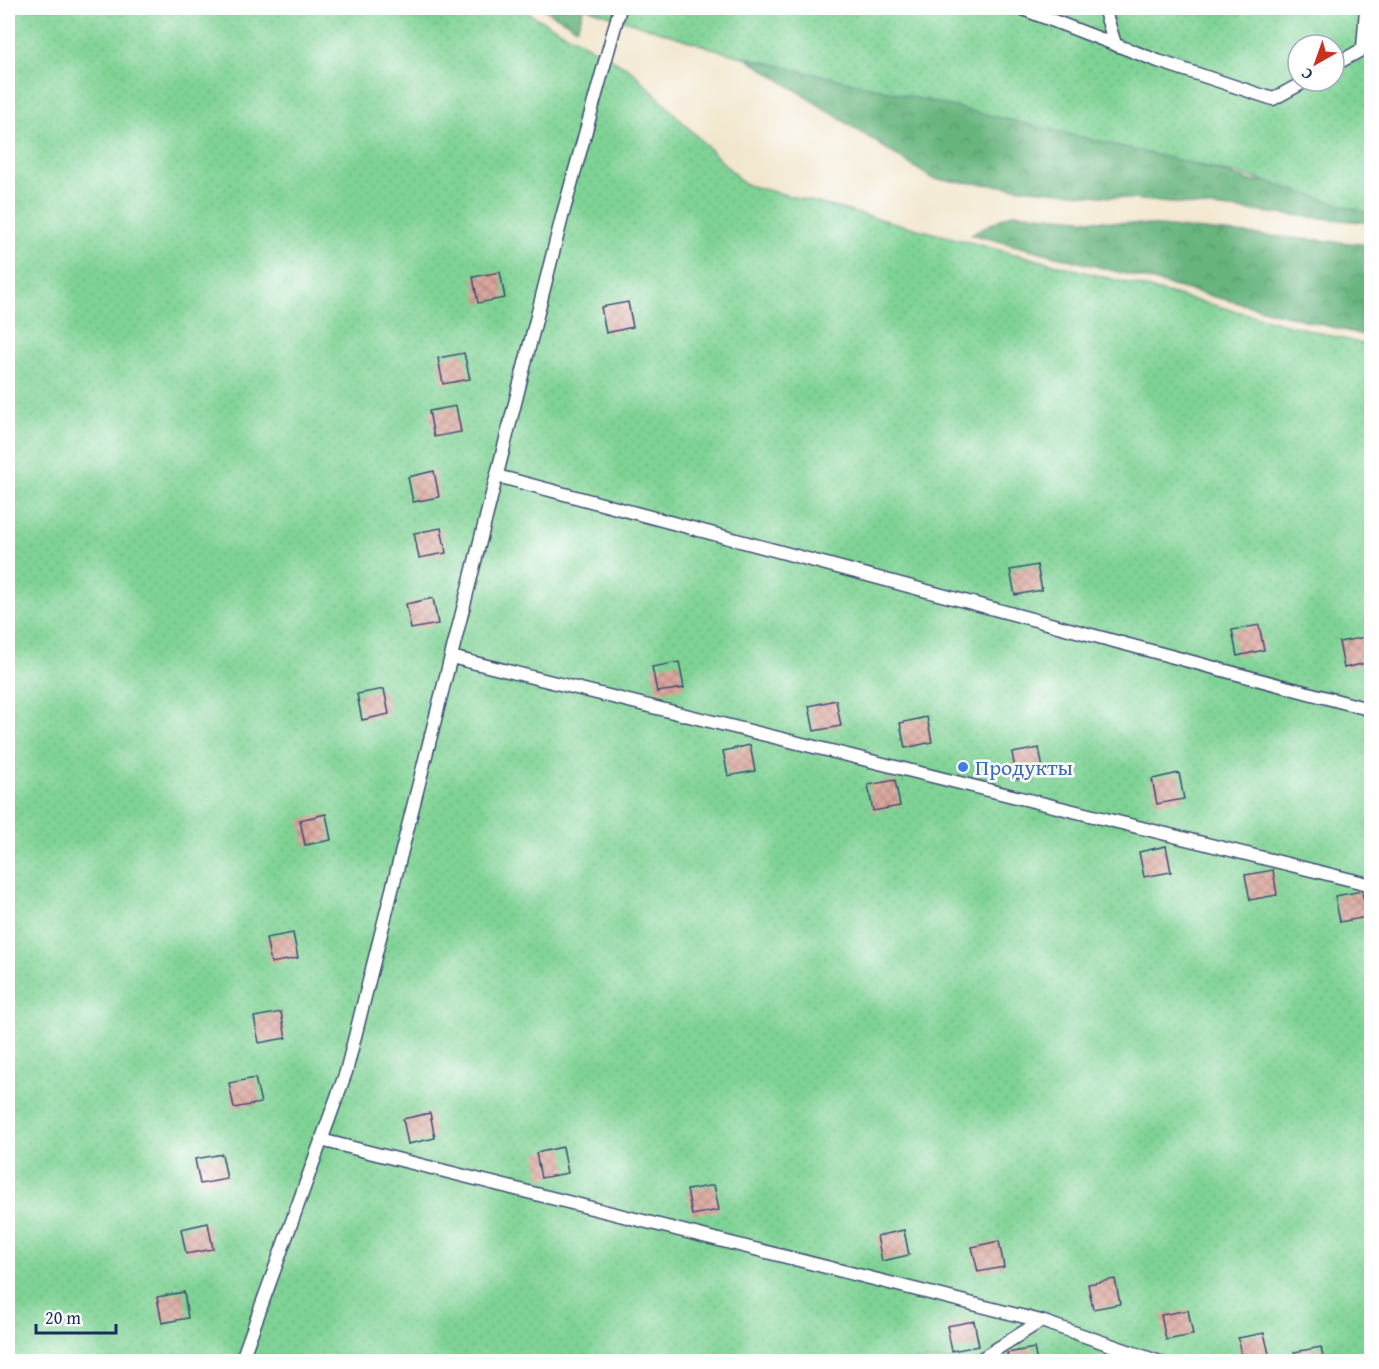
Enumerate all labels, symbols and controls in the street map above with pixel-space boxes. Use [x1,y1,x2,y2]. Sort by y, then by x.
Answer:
north arrow [1286,33,1346,93]
text: С [1295,62,1318,87]
place label: Продукты [975,751,1073,783]
marker: Продукты [956,760,970,774]
scale bar [36,1297,116,1335]
text: 20 m [45,1304,81,1331]

